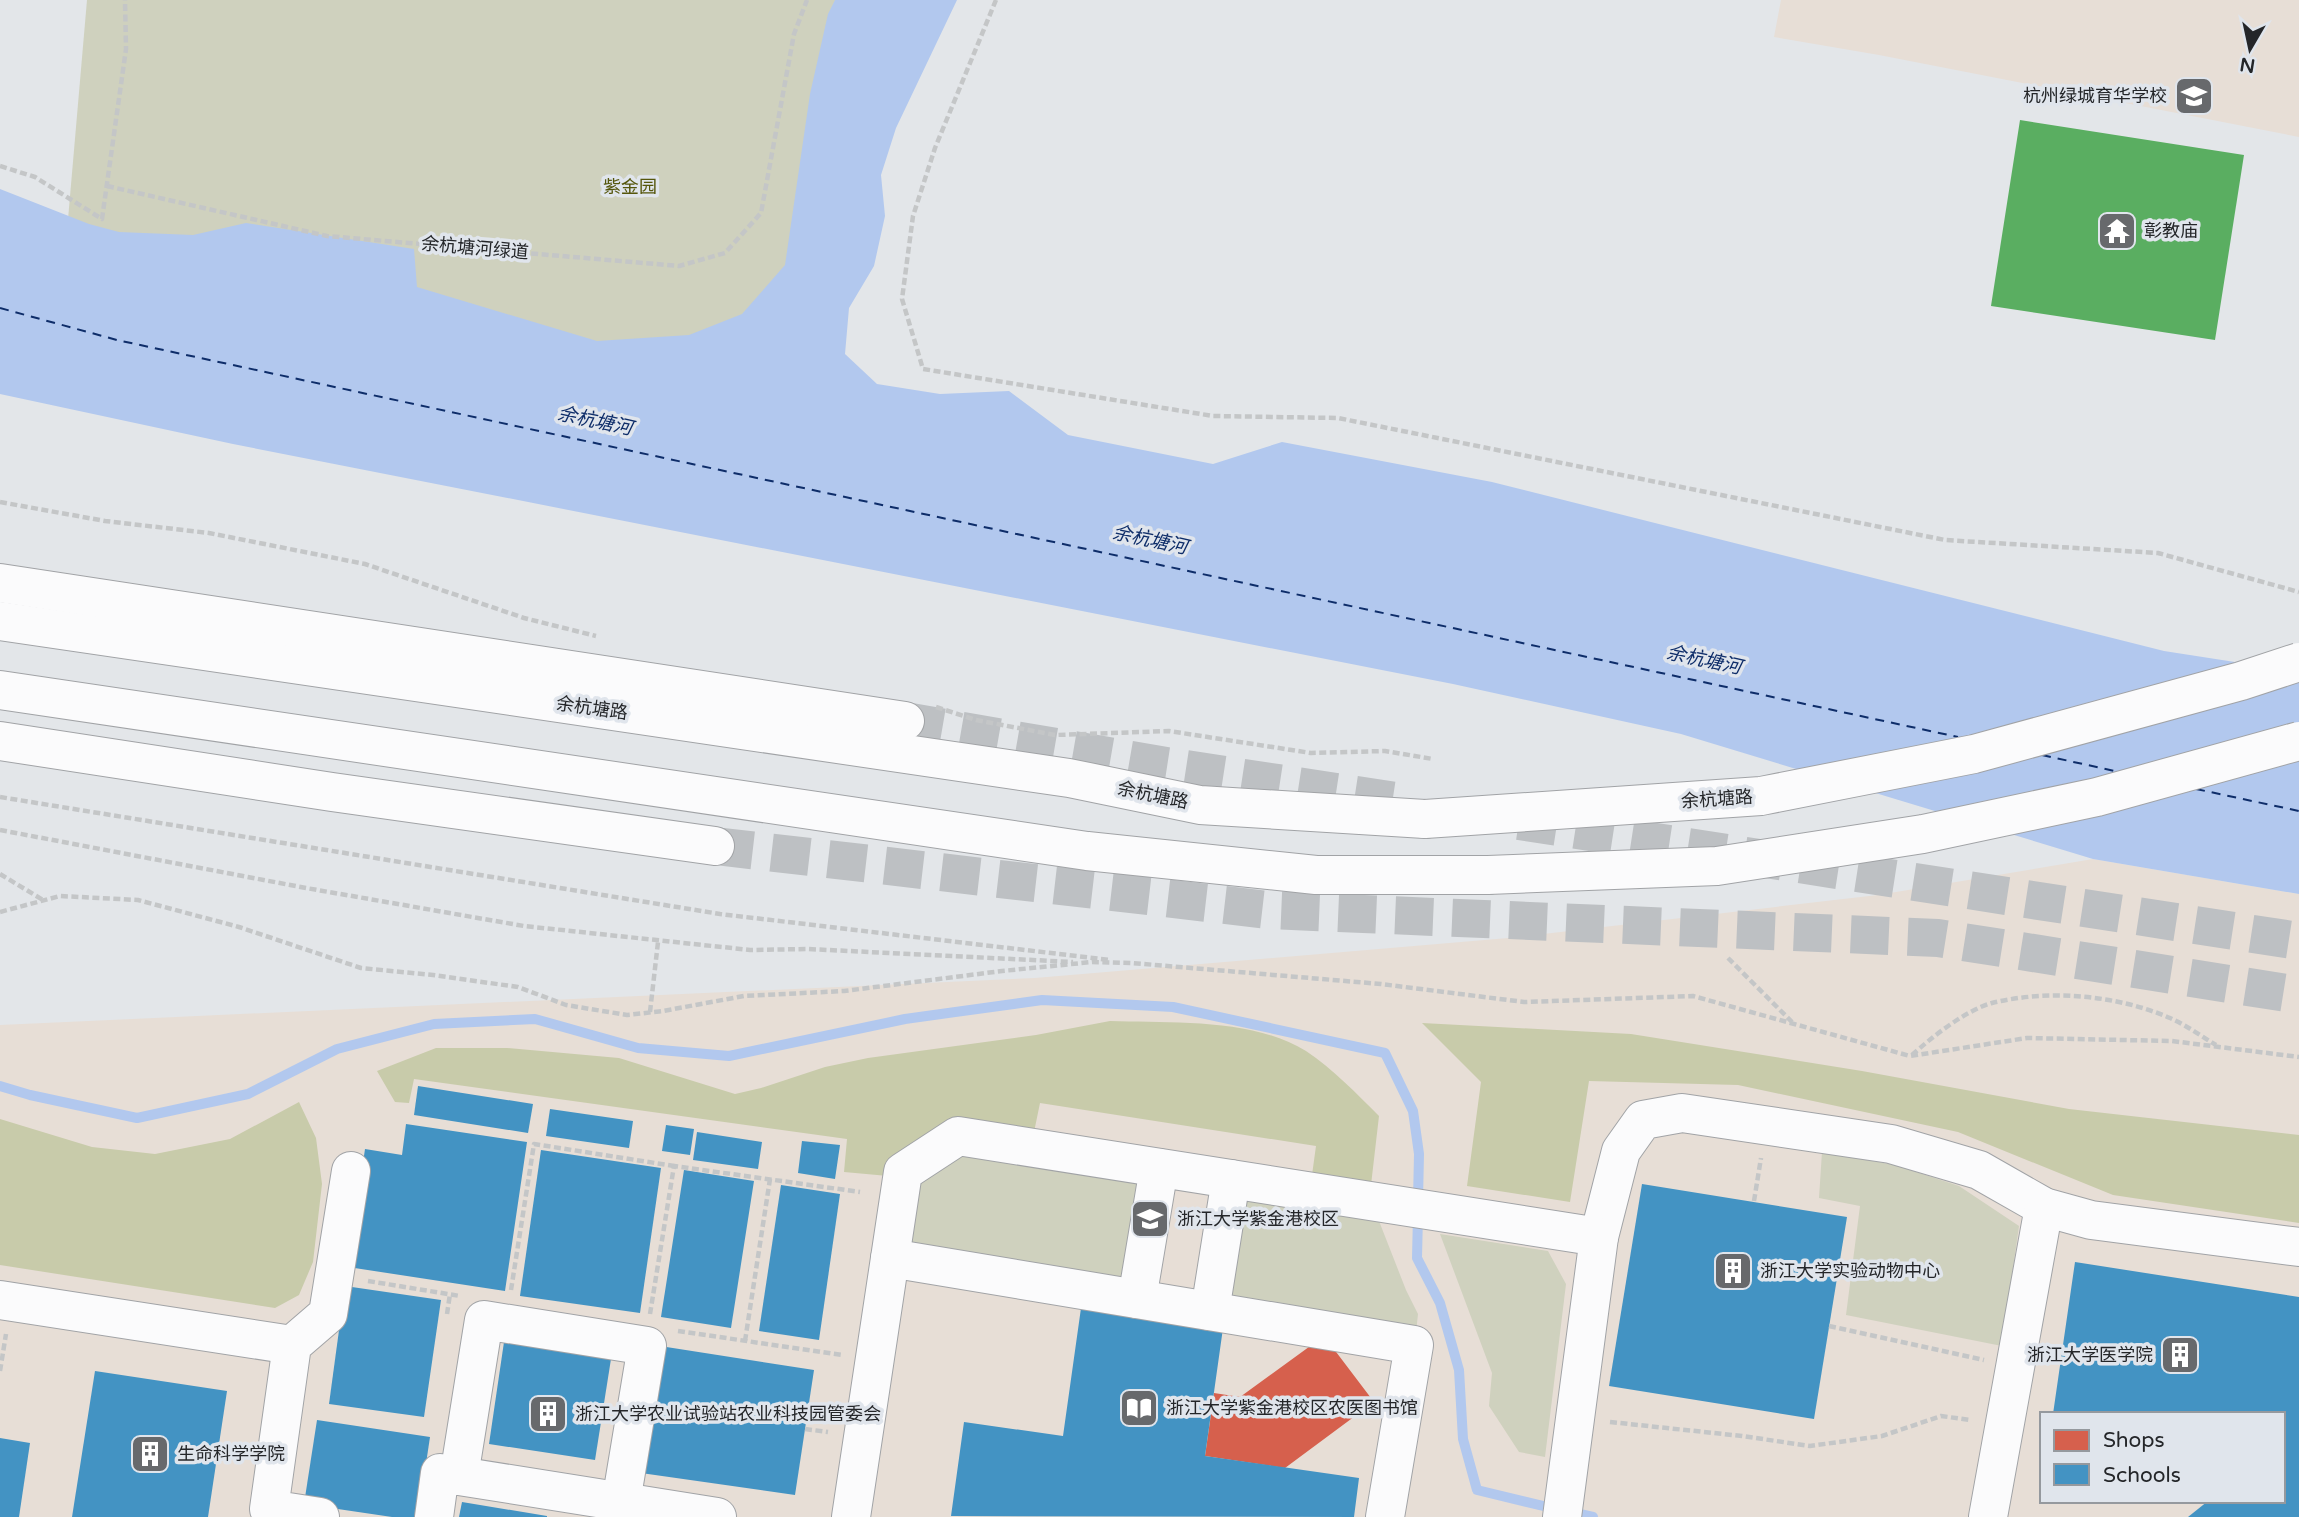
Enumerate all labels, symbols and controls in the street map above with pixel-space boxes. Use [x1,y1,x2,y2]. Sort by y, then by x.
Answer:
north arrow [2215,14,2285,84]
text: N [2238,53,2257,77]
school or university icon: 杭州绿城育华学校 [2173,75,2215,117]
place label: 杭州绿城育华学校 [2023,85,2167,107]
park label: 紫金园 [603,176,657,198]
temple icon: 彰教庙 [2096,210,2138,252]
place label: 彰教庙 [2144,220,2198,242]
street label: 余杭塘河绿道 [420,232,530,264]
water label: 余杭塘河 [556,402,638,440]
water label: 余杭塘河 [1111,521,1193,559]
water label: 余杭塘河 [1665,641,1747,679]
street label: 余杭塘路 [555,692,629,724]
street label: 余杭塘路 [1115,777,1191,813]
street label: 余杭塘路 [1680,786,1754,812]
school or university icon: 浙江大学紫金港校区 [1129,1198,1171,1240]
place label: 浙江大学紫金港校区 [1177,1208,1339,1230]
building icon: 浙江大学实验动物中心 [1712,1250,1754,1292]
place label: 浙江大学实验动物中心 [1760,1260,1940,1282]
building icon: 浙江大学医学院 [2159,1334,2201,1376]
place label: 浙江大学医学院 [2027,1344,2153,1366]
library icon: 浙江大学紫金港校区农医图书馆 [1118,1387,1160,1429]
building icon: 浙江大学农业试验站农业科技园管委会 [527,1393,569,1435]
place label: 浙江大学紫金港校区农医图书馆 [1166,1397,1418,1419]
place label: 浙江大学农业试验站农业科技园管委会 [575,1403,881,1425]
legend [2040,1412,2285,1503]
text: Shops [2103,1428,2165,1453]
building icon: 生命科学学院 [129,1433,171,1475]
place label: 生命科学学院 [177,1443,285,1465]
text: Schools [2103,1463,2181,1488]

